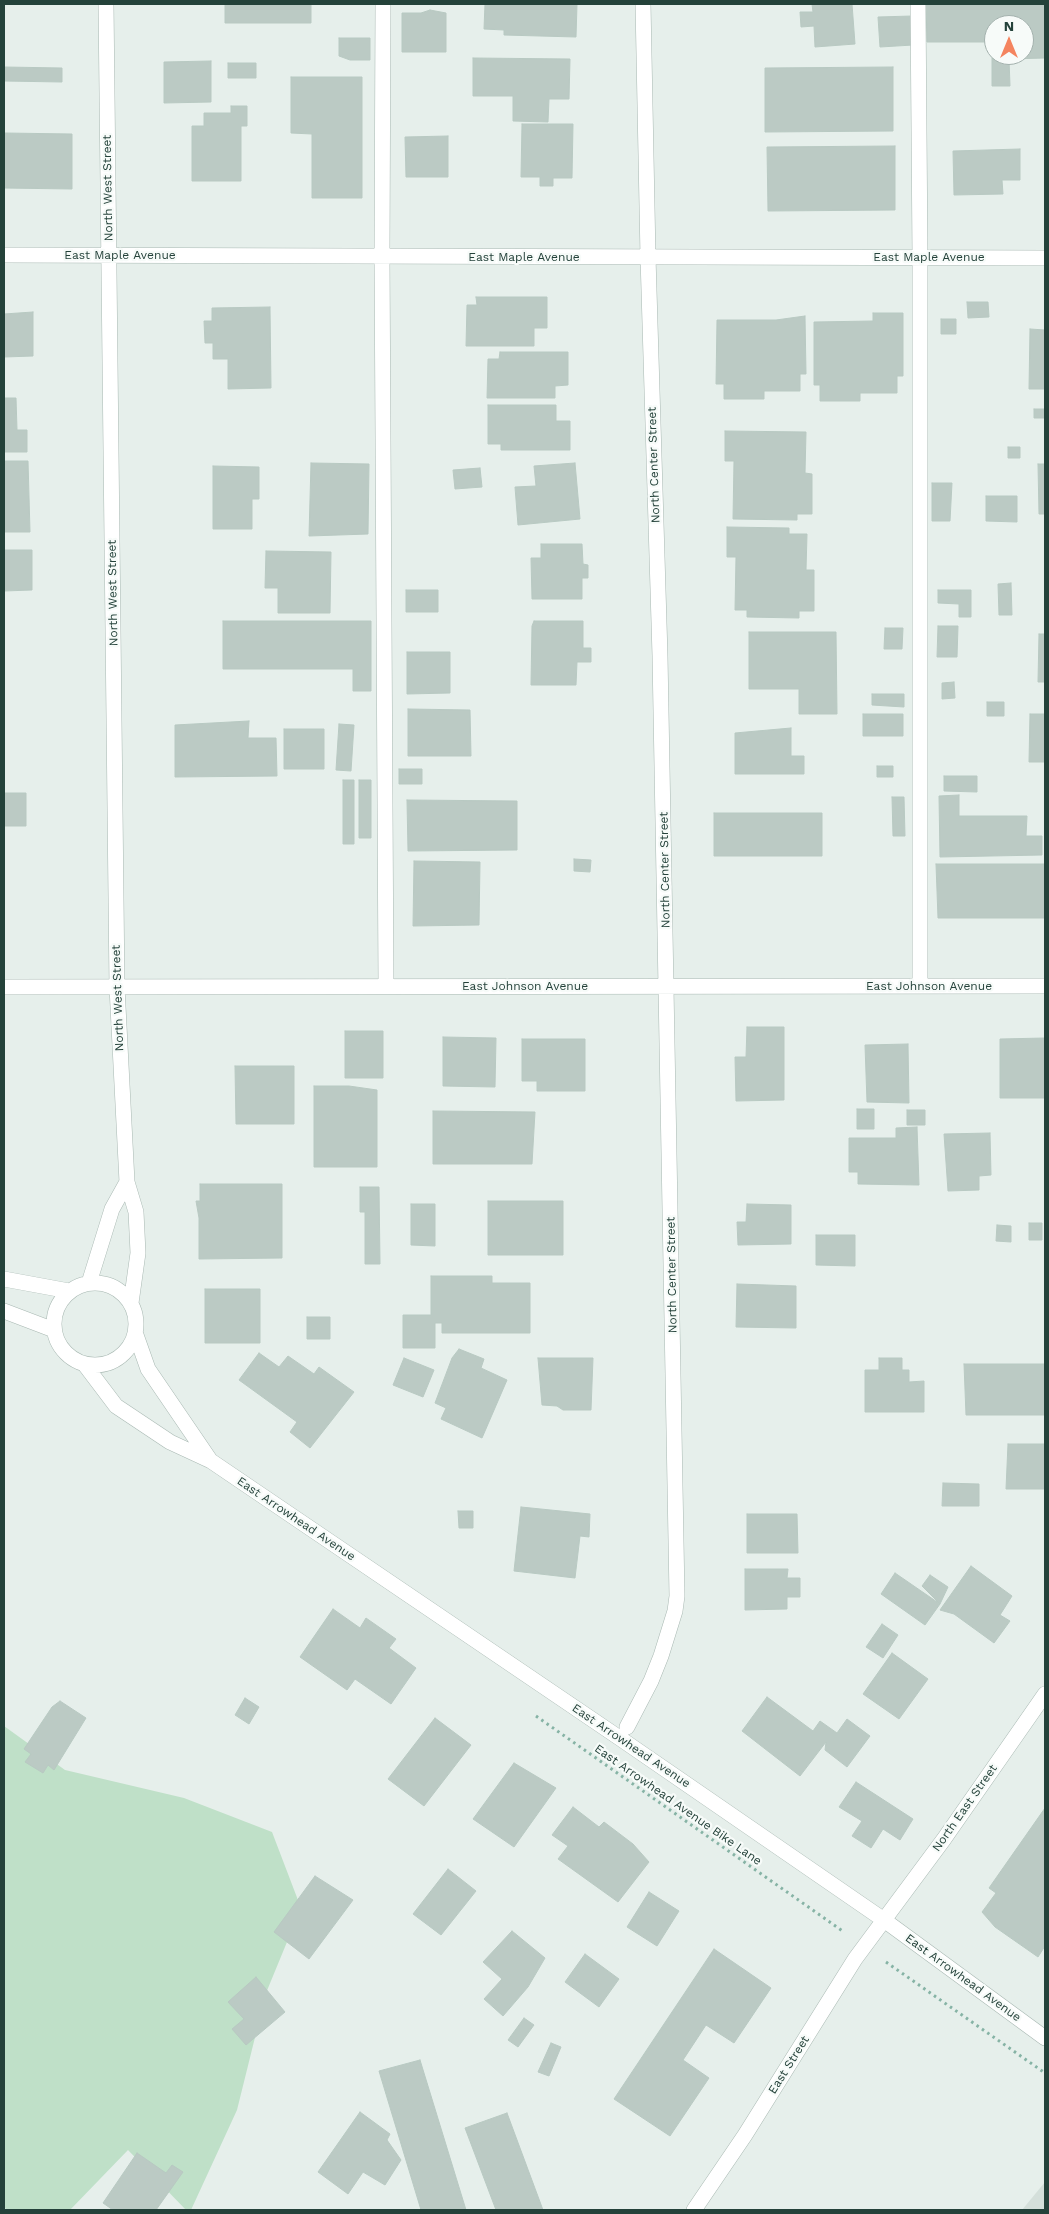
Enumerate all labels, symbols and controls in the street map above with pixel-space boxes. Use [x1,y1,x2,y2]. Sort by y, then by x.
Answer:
north arrow [984,15,1034,65]
text: N [1004,18,1014,34]
street label: North West Street [100,135,116,241]
street label: East Maple Avenue [64,248,176,262]
street label: East Maple Avenue [468,250,580,264]
street label: East Maple Avenue [873,250,985,264]
street label: North Center Street [645,407,663,523]
street label: North West Street [105,540,121,646]
street label: North Center Street [657,812,673,928]
street label: North West Street [109,944,127,1052]
street label: East Johnson Avenue [462,979,588,993]
street label: East Johnson Avenue [866,979,992,993]
street label: North Center Street [664,1217,680,1333]
street label: East Arrowhead Avenue [234,1474,358,1564]
street label: East Arrowhead Avenue [569,1701,693,1791]
street label: East Arrowhead Avenue Bike Lane [592,1742,764,1868]
street label: North East Street [930,1762,1000,1854]
street label: East Arrowhead Avenue [902,1931,1024,2025]
street label: East Street [765,2033,813,2097]

